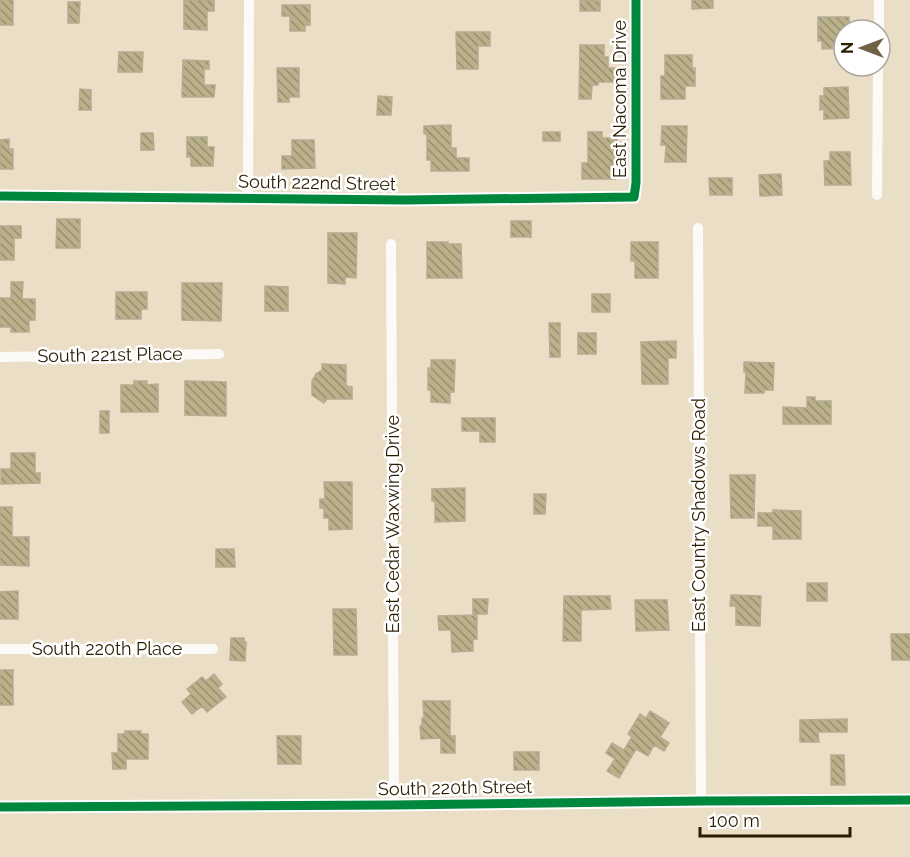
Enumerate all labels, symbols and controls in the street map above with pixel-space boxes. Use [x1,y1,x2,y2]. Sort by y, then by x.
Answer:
north arrow [832,18,892,78]
street label: East Nacoma Drive [609,20,630,178]
text: N [838,42,857,54]
street label: South 222nd Street [238,171,396,194]
street label: South 221st Place [37,343,183,366]
street label: East Country Shadows Road [688,398,709,632]
street label: East Cedar Waxwing Drive [382,414,403,633]
street label: South 220th Place [32,638,183,659]
street label: South 220th Street [378,776,532,799]
scale bar [700,800,850,838]
text: 100 m [709,810,760,831]

